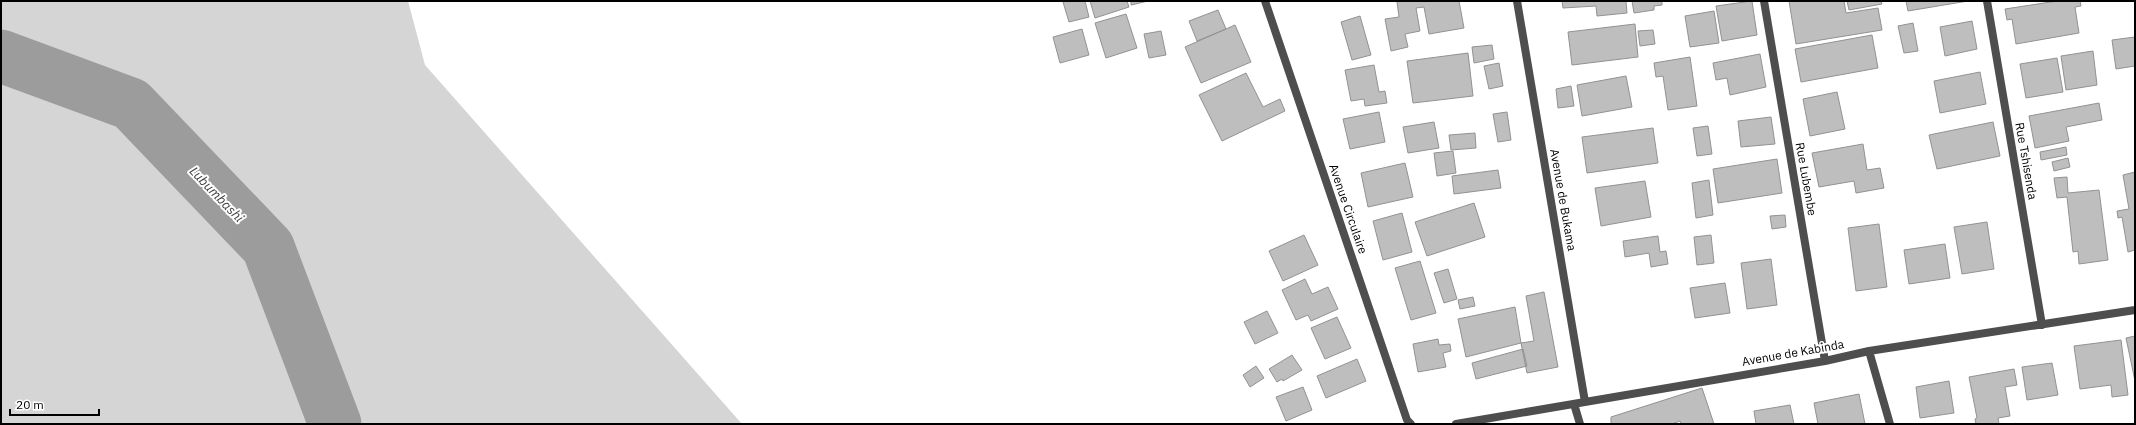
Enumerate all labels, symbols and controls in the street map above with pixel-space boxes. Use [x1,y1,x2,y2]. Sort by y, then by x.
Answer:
street label: Rue Tshisenda [2012,121,2041,201]
street label: Rue Lubembe [1793,141,1820,217]
street label: Avenue de Bukama [1547,148,1580,253]
street label: Avenue Circulaire [1326,162,1371,256]
water label: Lubumbashi [186,163,248,226]
street label: Avenue de Kabinda [1741,336,1846,369]
scale bar [10,391,99,417]
text: 20 m [16,397,44,412]

